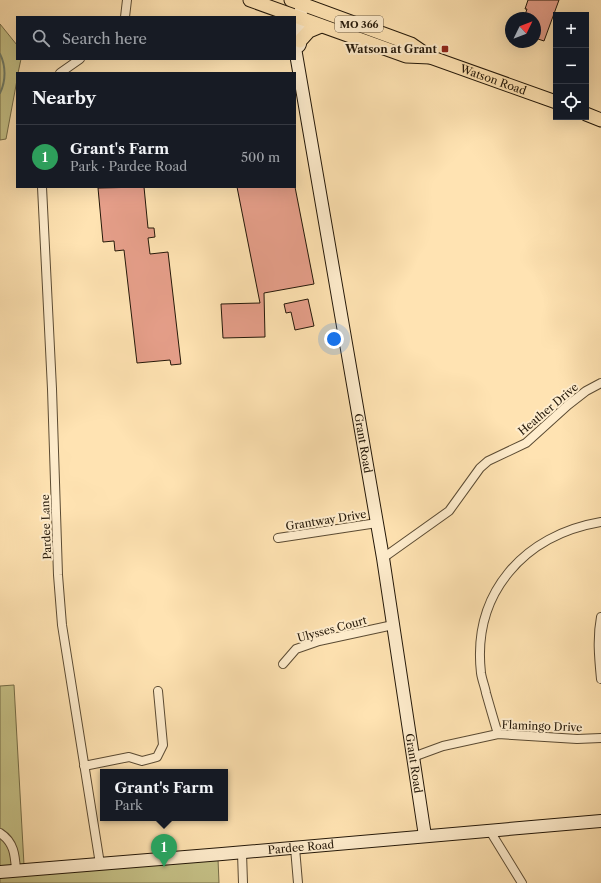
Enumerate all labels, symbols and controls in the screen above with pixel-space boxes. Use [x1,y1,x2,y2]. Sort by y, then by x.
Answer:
north arrow [505,12,541,48]
map controls [553,12,589,120]
button: + [553,12,589,48]
search box [16,16,296,60]
road number: MO 366 [335,16,383,32]
icon: search [30,27,52,49]
text: Search here [62,29,147,48]
place label: Watson at Grant [344,42,438,56]
marker: Watson at Grant [440,44,450,54]
button: − [553,48,589,84]
street label: Watson Road [457,61,529,98]
button: locate [553,84,589,120]
text: Nearby [32,88,96,108]
text: Grant's Farm [70,139,169,158]
text: 1 [42,149,48,165]
text: 500 m [241,149,280,165]
text: Park · Pardee Road [70,158,187,174]
your location [324,329,344,349]
street label: Heather Drive [515,380,581,438]
street label: Grant Road [351,412,375,474]
street label: Pardee Lane [38,494,54,560]
street label: Grantway Drive [285,507,367,533]
street label: Ulysses Court [296,613,368,645]
street label: Flamingo Drive [501,718,583,734]
street label: Grant Road [403,732,425,794]
popup [100,769,228,821]
text: Grant's Farm [114,778,214,797]
text: Park [114,797,143,813]
pin: 1 [151,834,177,867]
street label: Pardee Road [267,837,335,857]

